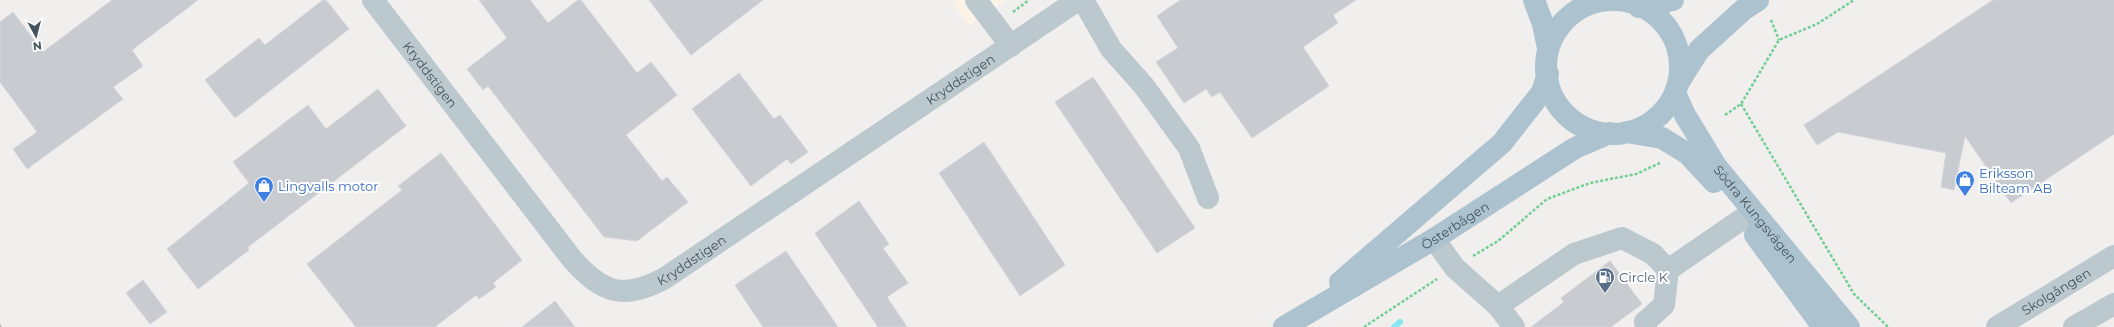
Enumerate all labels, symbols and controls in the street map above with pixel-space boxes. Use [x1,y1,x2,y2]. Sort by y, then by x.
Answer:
north arrow [16,16,56,56]
text: N [32,38,42,53]
street label: Kryddstigen [400,38,461,111]
street label: Kryddstigen [923,50,998,108]
street label: Södra Kungsvägen [1710,162,1801,266]
place label: Eriksson Bilteam AB [1979,165,2053,196]
shop icon: Eriksson Bilteam AB [1954,169,1976,197]
shop icon: Lingvalls motor [253,175,275,203]
place label: Lingvalls motor [278,178,378,194]
street label: Österbågen [1418,198,1492,253]
street label: Kryddstigen [654,231,729,289]
street label: Skolgången [2018,264,2094,318]
fuel station icon: Circle K [1594,266,1616,294]
place label: Circle K [1619,269,1669,285]

